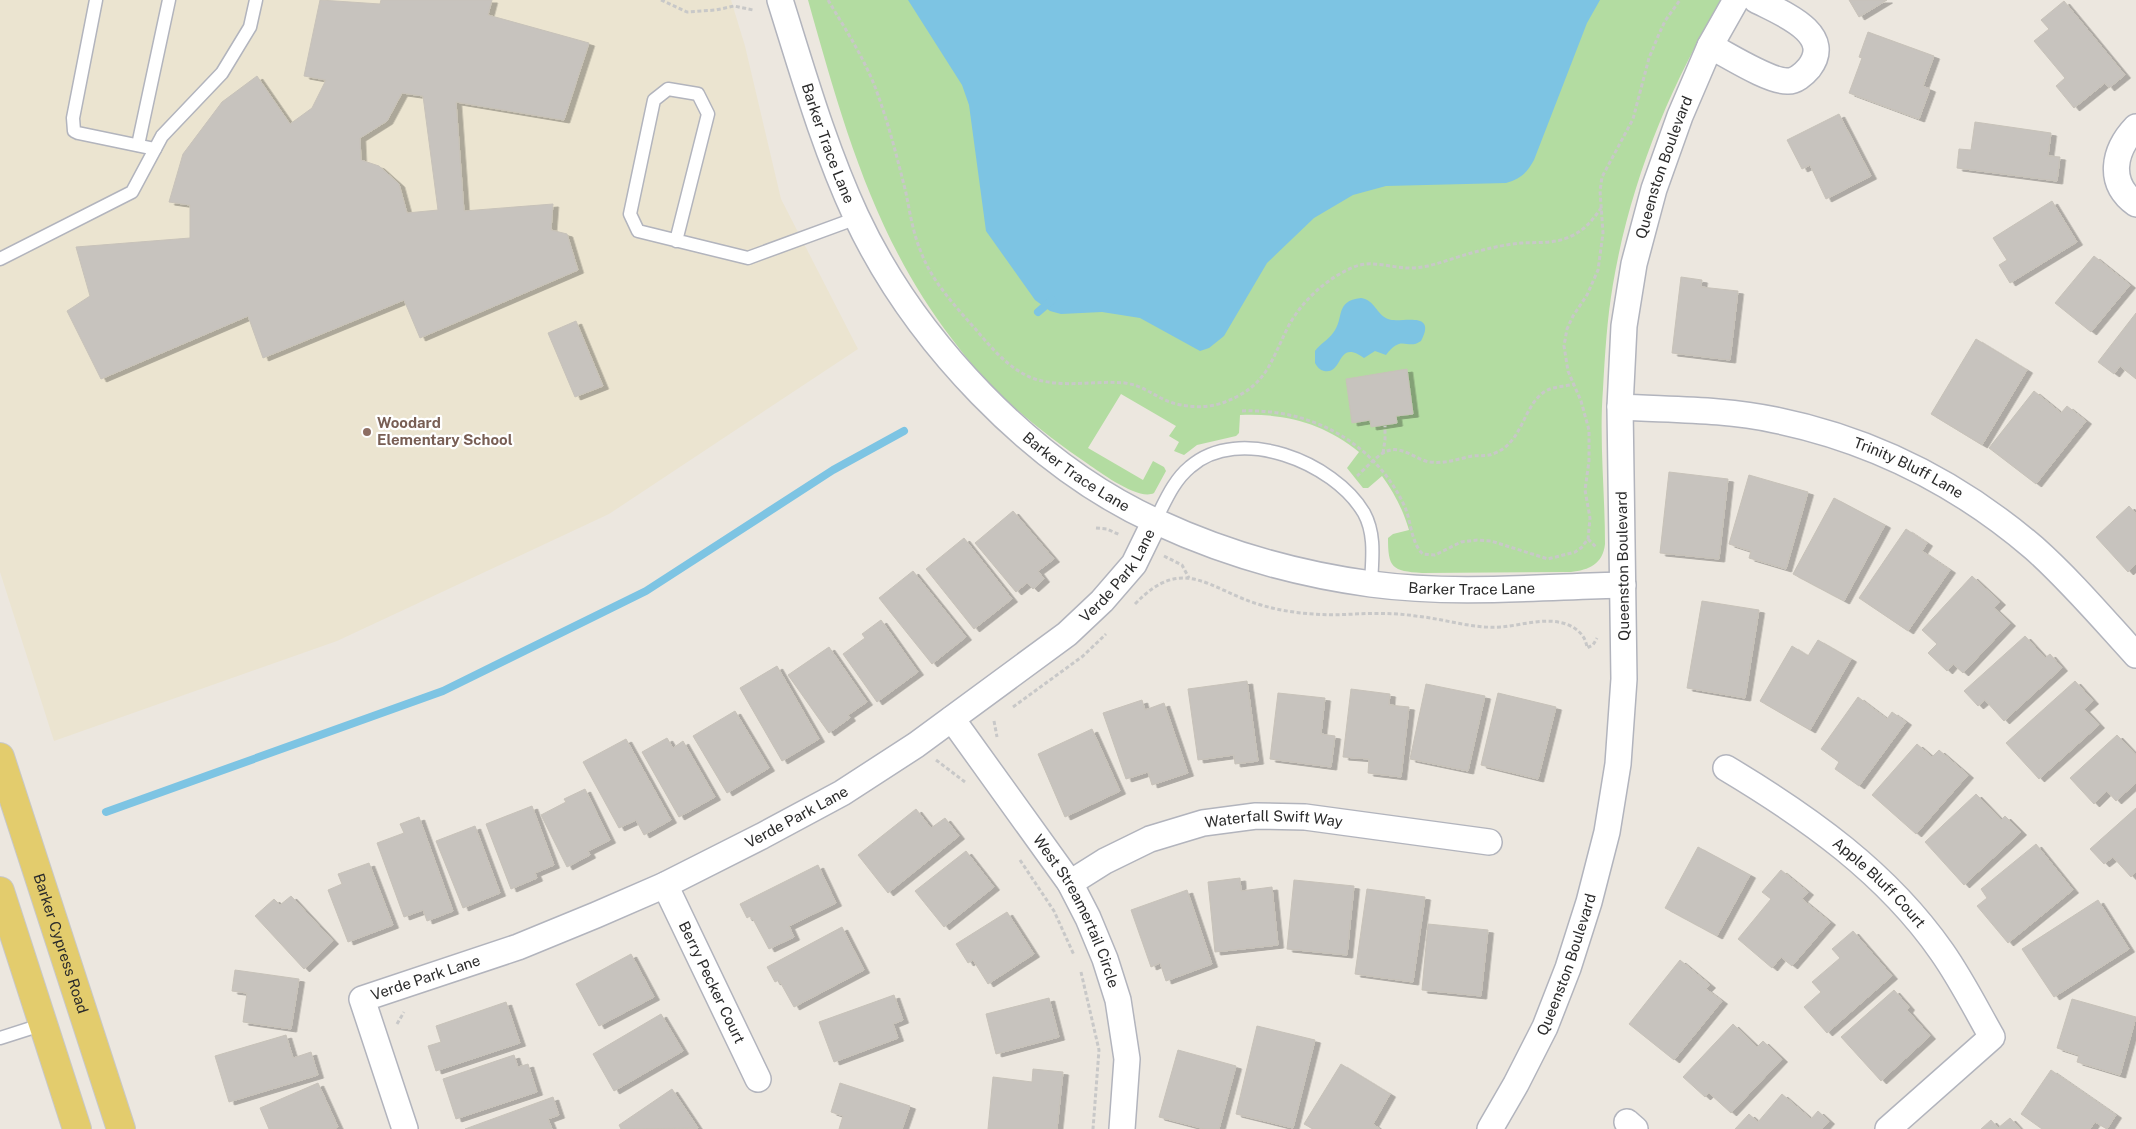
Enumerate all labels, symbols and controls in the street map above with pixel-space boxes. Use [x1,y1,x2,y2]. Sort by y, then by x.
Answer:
street label: Barker Trace Lane [799,81,858,206]
street label: Queenston Boulevard [1632,93,1696,241]
place label: Woodard Elementary School [377,414,513,448]
marker: Woodard Elementary School [361,426,373,438]
street label: Barker Trace Lane [1020,428,1133,515]
street label: Trinity Bluff Lane [1851,434,1967,501]
street label: Queenston Boulevard [1613,491,1632,641]
street label: Verde Park Lane [1076,526,1158,626]
street label: Barker Trace Lane [1408,579,1535,598]
street label: Verde Park Lane [742,782,851,851]
street label: Waterfall Swift Way [1204,807,1344,831]
street label: West Streamertail Circle [1030,831,1123,990]
street label: Apple Bluff Court [1830,834,1929,931]
street label: Barker Cypress Road [30,871,92,1015]
street label: Queenston Boulevard [1533,892,1599,1038]
street label: Berry Pecker Court [676,918,749,1046]
street label: Verde Park Lane [369,951,482,1003]

